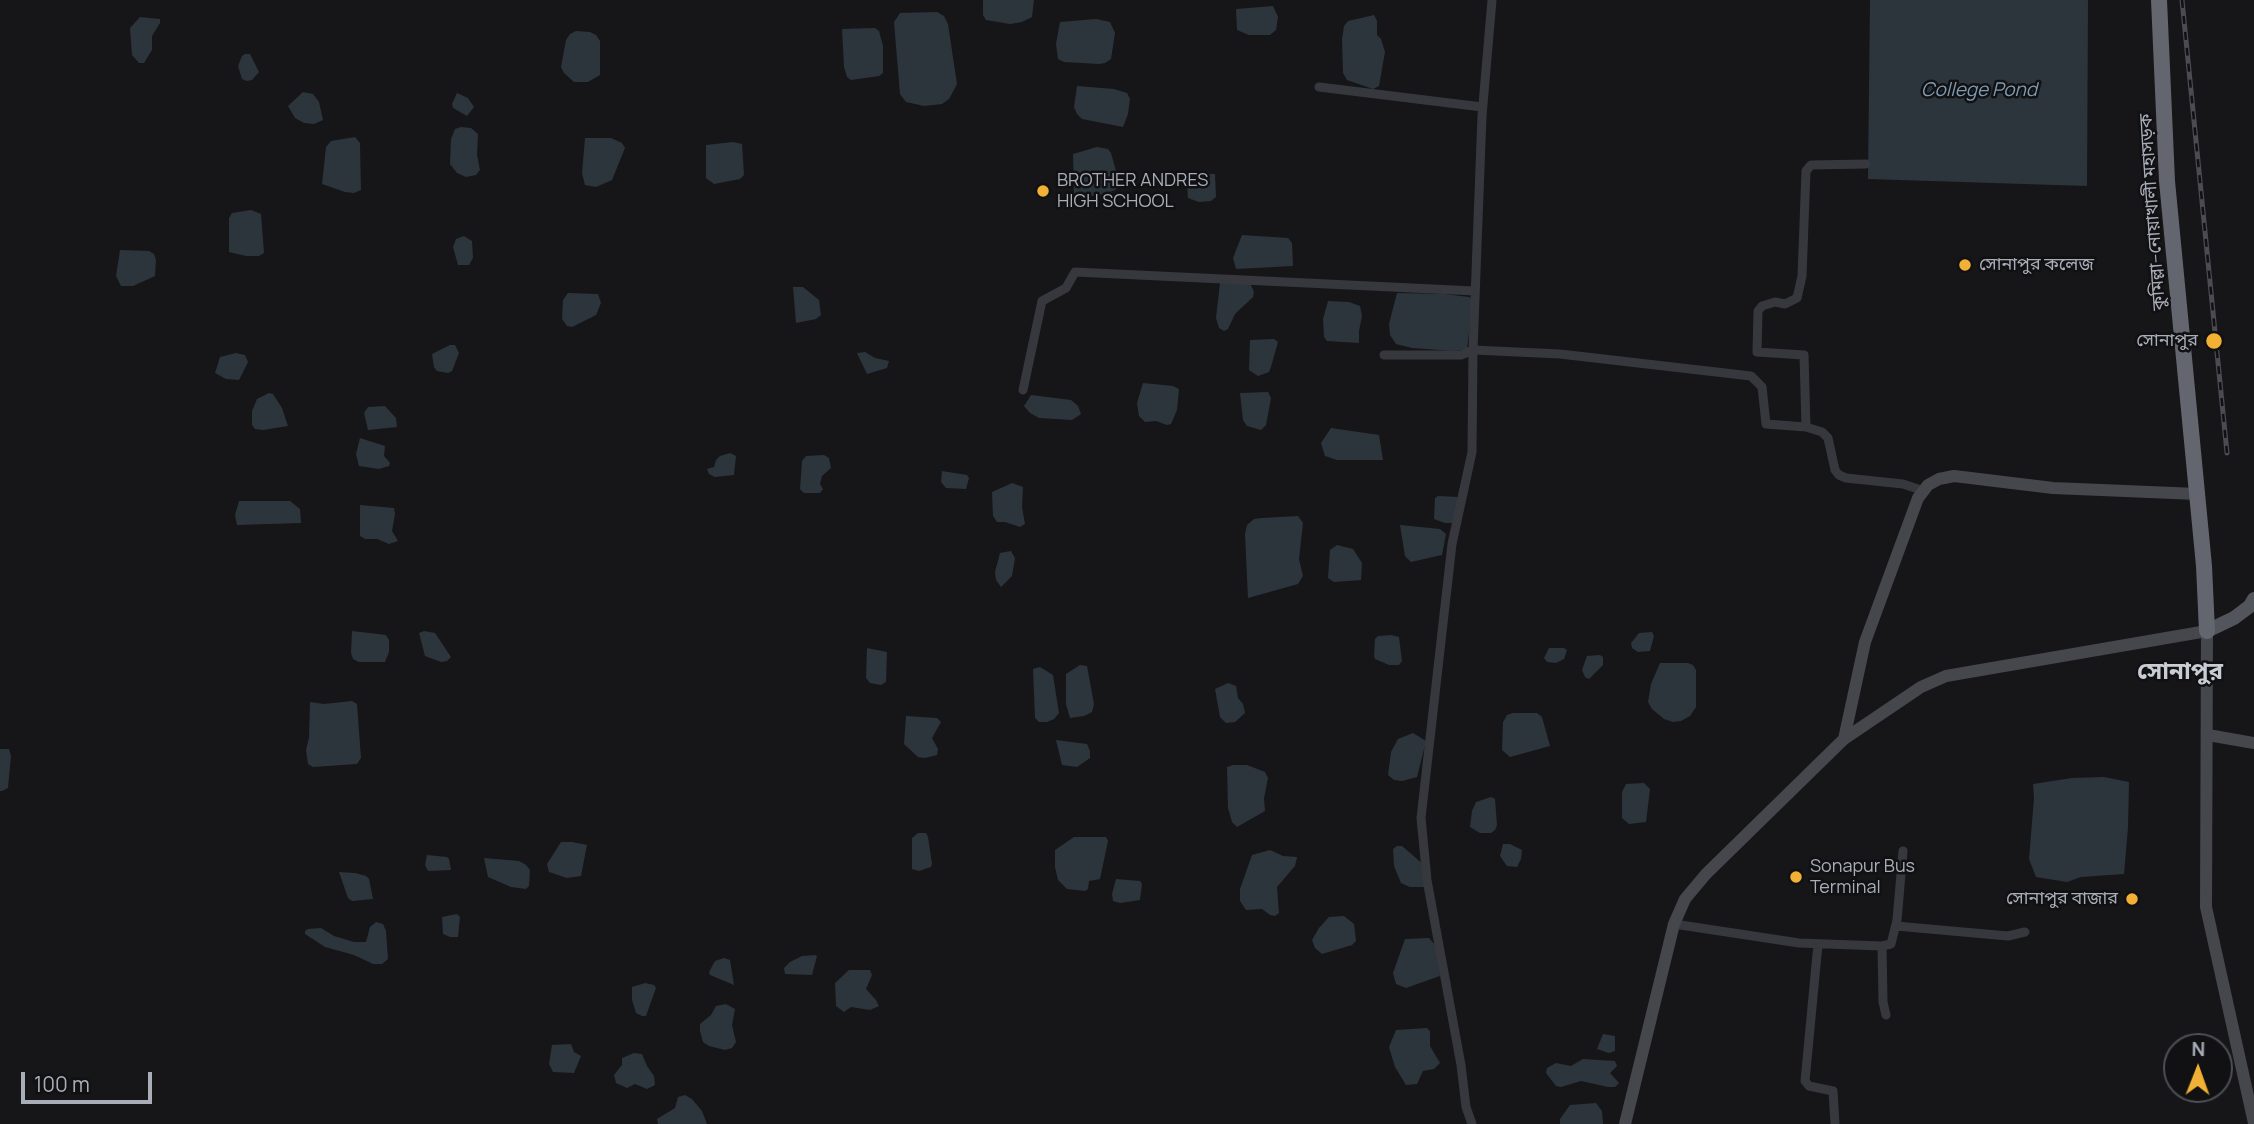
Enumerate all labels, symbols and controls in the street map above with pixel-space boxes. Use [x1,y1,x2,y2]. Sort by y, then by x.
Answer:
water label: College Pond [1921,80,2037,102]
street label: কুমিল্লা–নোয়াখালী মহাসড়ক [2135,113,2171,311]
place label: BROTHER ANDRES HIGH SCHOOL [1057,170,1208,212]
marker: BROTHER ANDRES HIGH SCHOOL [1035,183,1051,199]
place label: সোনাপুর কলেজ [1979,254,2094,276]
marker: সোনাপুর কলেজ [1957,257,1973,273]
place label: সোনাপুর [2136,330,2198,352]
marker: সোনাপুর [2204,331,2224,351]
district label: সোনাপুর [2137,658,2223,686]
place label: Sonapur Bus Terminal [1810,856,1915,898]
marker: Sonapur Bus Terminal [1788,869,1804,885]
place label: সোনাপুর বাজার [2006,888,2118,910]
marker: সোনাপুর বাজার [2124,891,2140,907]
north arrow [2163,1033,2233,1103]
text: N [2191,1036,2205,1062]
scale bar [24,1058,156,1102]
text: 100 m [34,1070,90,1098]

